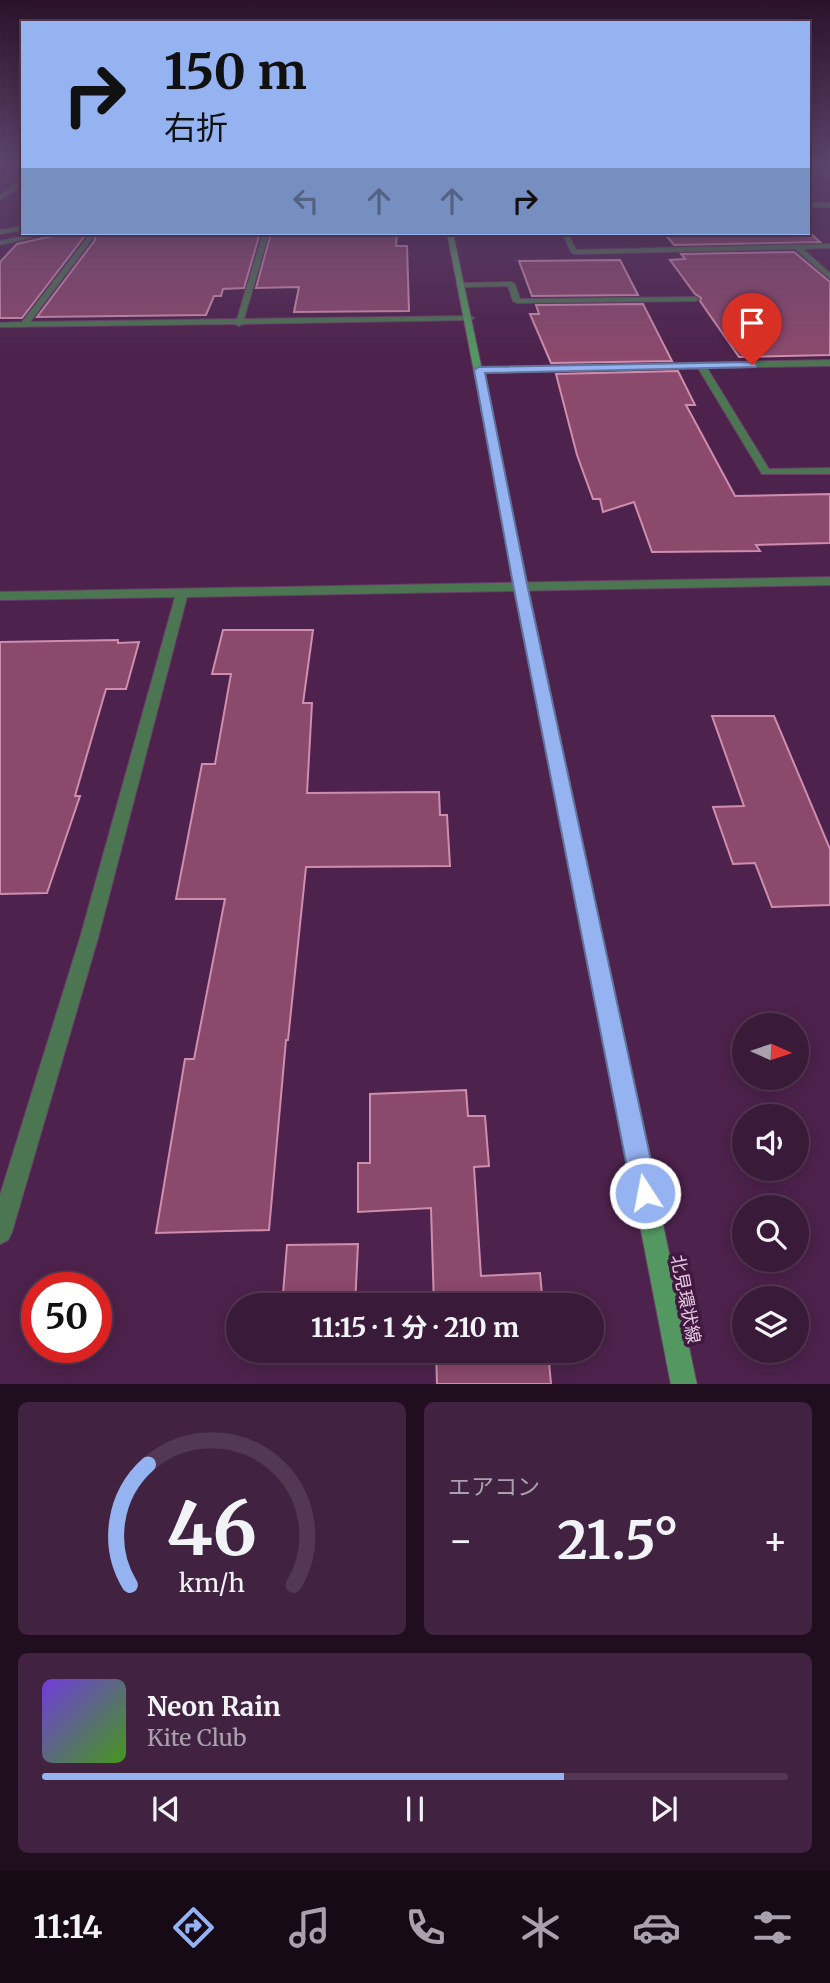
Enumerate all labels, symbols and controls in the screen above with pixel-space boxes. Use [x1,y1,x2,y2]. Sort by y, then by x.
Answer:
text: 150 m [164,41,307,102]
icon: right [49,49,140,140]
text: 右折 [164,108,228,148]
icon: left [287,182,325,220]
icon: ahead [360,182,398,220]
icon: ahead [433,182,471,220]
icon: right [506,182,544,220]
pin [722,293,782,365]
icon: arrive [733,304,771,342]
north arrow [732,1013,808,1090]
map controls [732,1013,809,1363]
button: sound [732,1104,809,1181]
position arrow [608,1156,682,1230]
button: search [732,1195,809,1272]
street label: 北見環状線 [666,1253,706,1345]
speed limit sign: 50 [21,1272,112,1363]
button: layers [732,1286,809,1363]
text: 11:15 · 1 分 · 210 m [311,1311,519,1344]
text: エアコン [448,1472,540,1501]
text: 46 [167,1483,257,1575]
text: 21.5° [557,1508,679,1573]
text: − [448,1517,473,1564]
text: + [763,1517,788,1564]
text: km/h [179,1566,245,1598]
text: Neon Rain [147,1690,281,1723]
text: Kite Club [147,1723,246,1752]
icon: previous [147,1790,185,1828]
icon: pause [396,1790,434,1828]
icon: next [645,1790,683,1828]
icon: directions [169,1903,218,1952]
icon: music [285,1903,334,1952]
icon: phone [401,1903,450,1952]
icon: climate [516,1903,565,1952]
icon: car [632,1903,681,1952]
icon: filters [748,1903,797,1952]
text: 11:14 [33,1907,102,1947]

